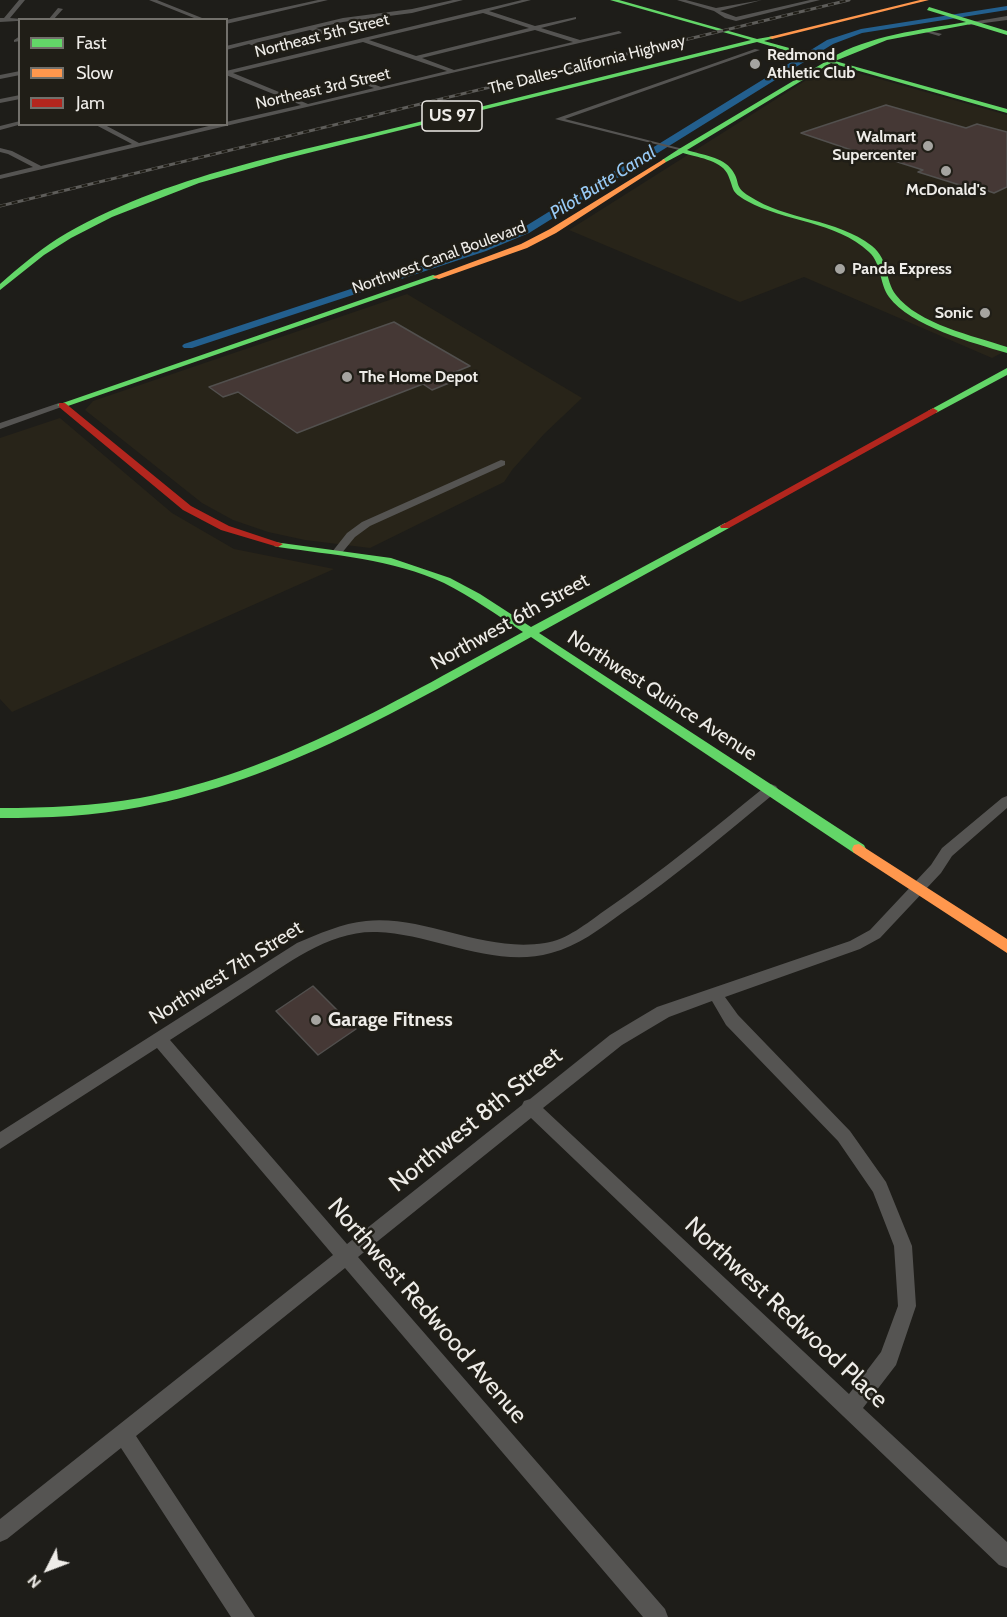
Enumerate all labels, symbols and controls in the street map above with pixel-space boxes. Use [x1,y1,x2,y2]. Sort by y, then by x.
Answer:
street label: Northeast 5th Street [253,10,391,62]
legend [18,18,228,126]
street label: The Dalles-California Highway [486,31,688,99]
text: Fast [76,32,107,54]
place label: Redmond Athletic Club [767,45,855,83]
marker: Redmond Athletic Club [748,57,762,71]
text: Slow [76,62,113,84]
street label: Northeast 3rd Street [254,64,392,114]
text: Jam [76,92,105,114]
road number: US 97 [422,101,482,131]
place label: Walmart Supercenter [832,127,916,165]
marker: Walmart Supercenter [921,139,935,153]
water label: Pilot Butte Canal [546,142,660,224]
marker: McDonald's [939,164,953,178]
place label: McDonald's [906,180,986,200]
street label: Northwest Canal Boulevard [350,218,528,298]
place label: Panda Express [852,259,952,279]
marker: Panda Express [833,262,847,276]
place label: Sonic [935,303,973,323]
marker: Sonic [978,306,992,320]
place label: The Home Depot [359,367,478,387]
marker: The Home Depot [340,370,354,384]
street label: Northwest 6th Street [427,568,593,676]
street label: Northwest Quince Avenue [563,626,761,766]
street label: Northwest 7th Street [145,916,307,1030]
place label: Garage Fitness [328,1008,453,1032]
marker: Garage Fitness [309,1013,323,1027]
street label: Northwest 8th Street [384,1041,568,1199]
street label: Northwest Redwood Avenue [321,1192,533,1430]
street label: Northwest Redwood Place [679,1211,893,1415]
north arrow [18,1539,78,1599]
text: N [23,1571,45,1592]

